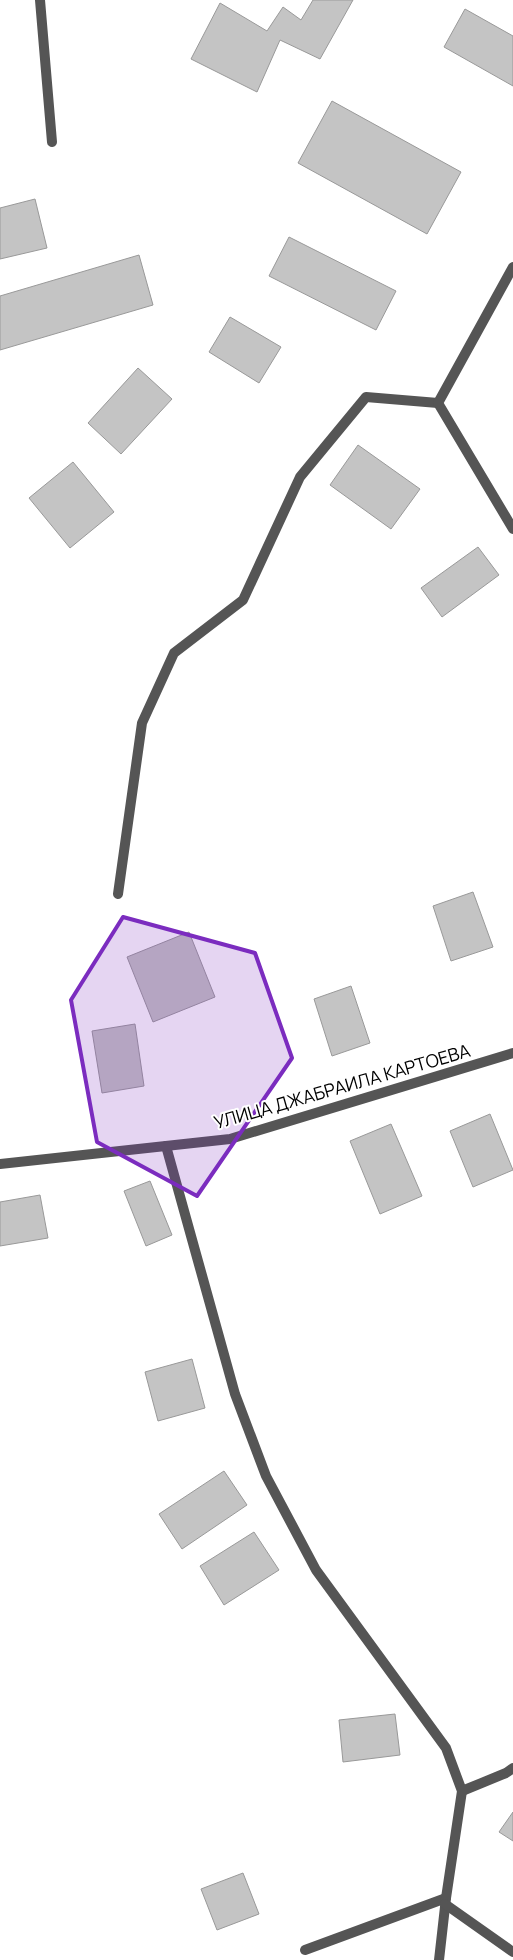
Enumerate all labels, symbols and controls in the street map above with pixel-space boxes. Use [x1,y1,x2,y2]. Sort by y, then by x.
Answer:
street label: УЛИЦА ДЖАБРАИЛА КАРТОЕВА [211,1038,474,1134]

